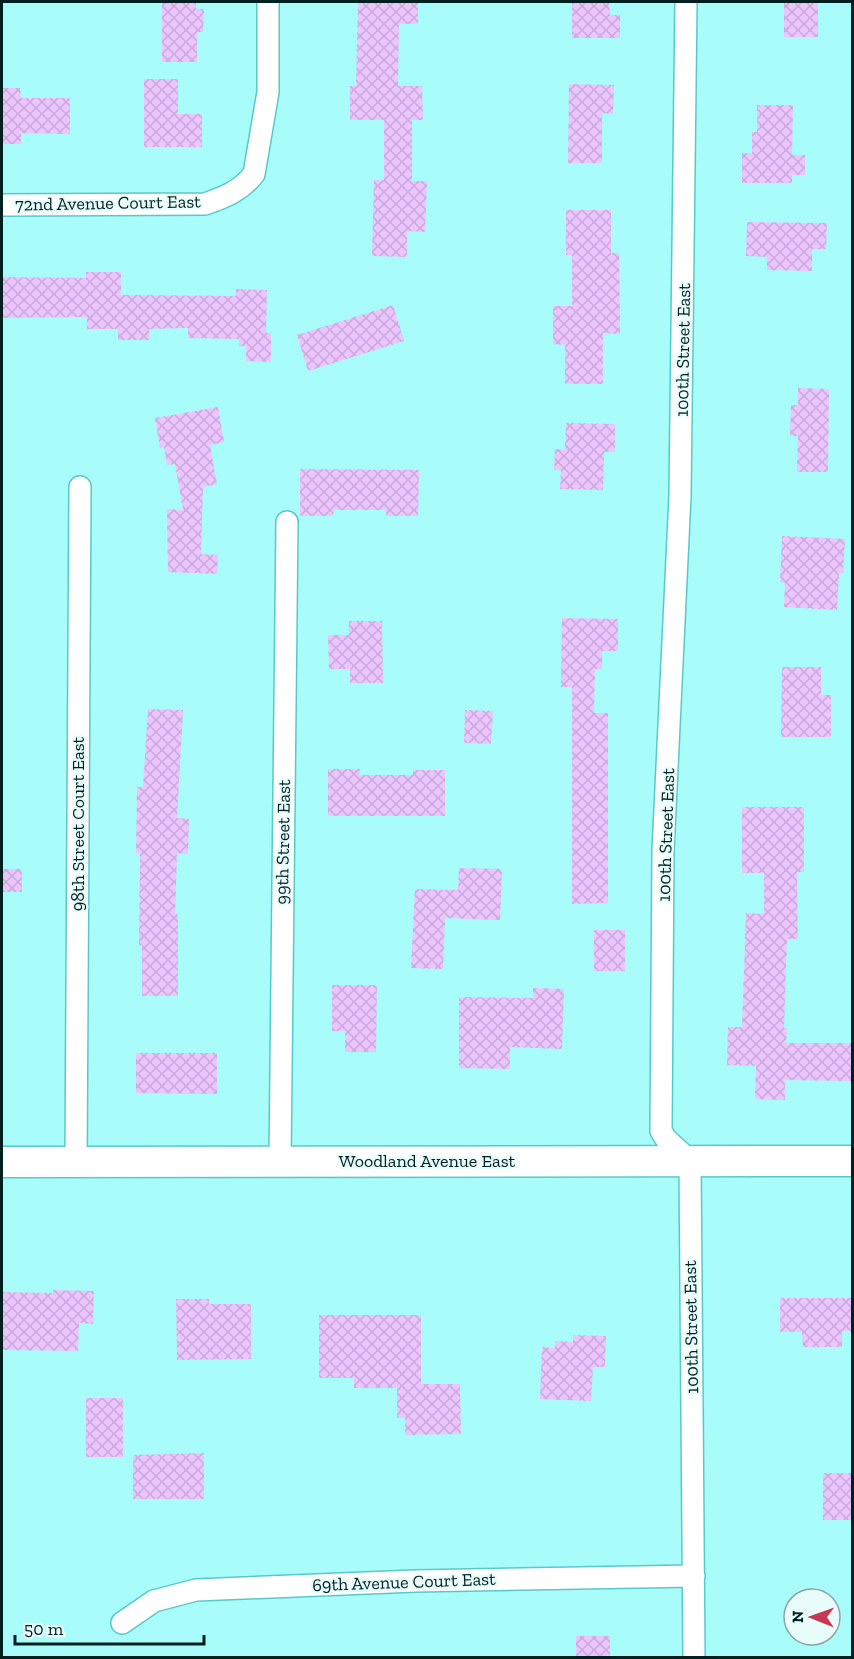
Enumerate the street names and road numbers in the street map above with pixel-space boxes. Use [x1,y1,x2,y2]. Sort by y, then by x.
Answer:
street label: 72nd Avenue Court East [15,190,201,216]
street label: 100th Street East [671,283,695,417]
street label: 98th Street Court East [67,736,89,911]
street label: 100th Street East [653,767,679,902]
street label: 99th Street East [271,779,295,905]
street label: Woodland Avenue East [339,1150,516,1172]
street label: 100th Street East [679,1260,703,1394]
street label: 69th Avenue Court East [312,1568,496,1596]

